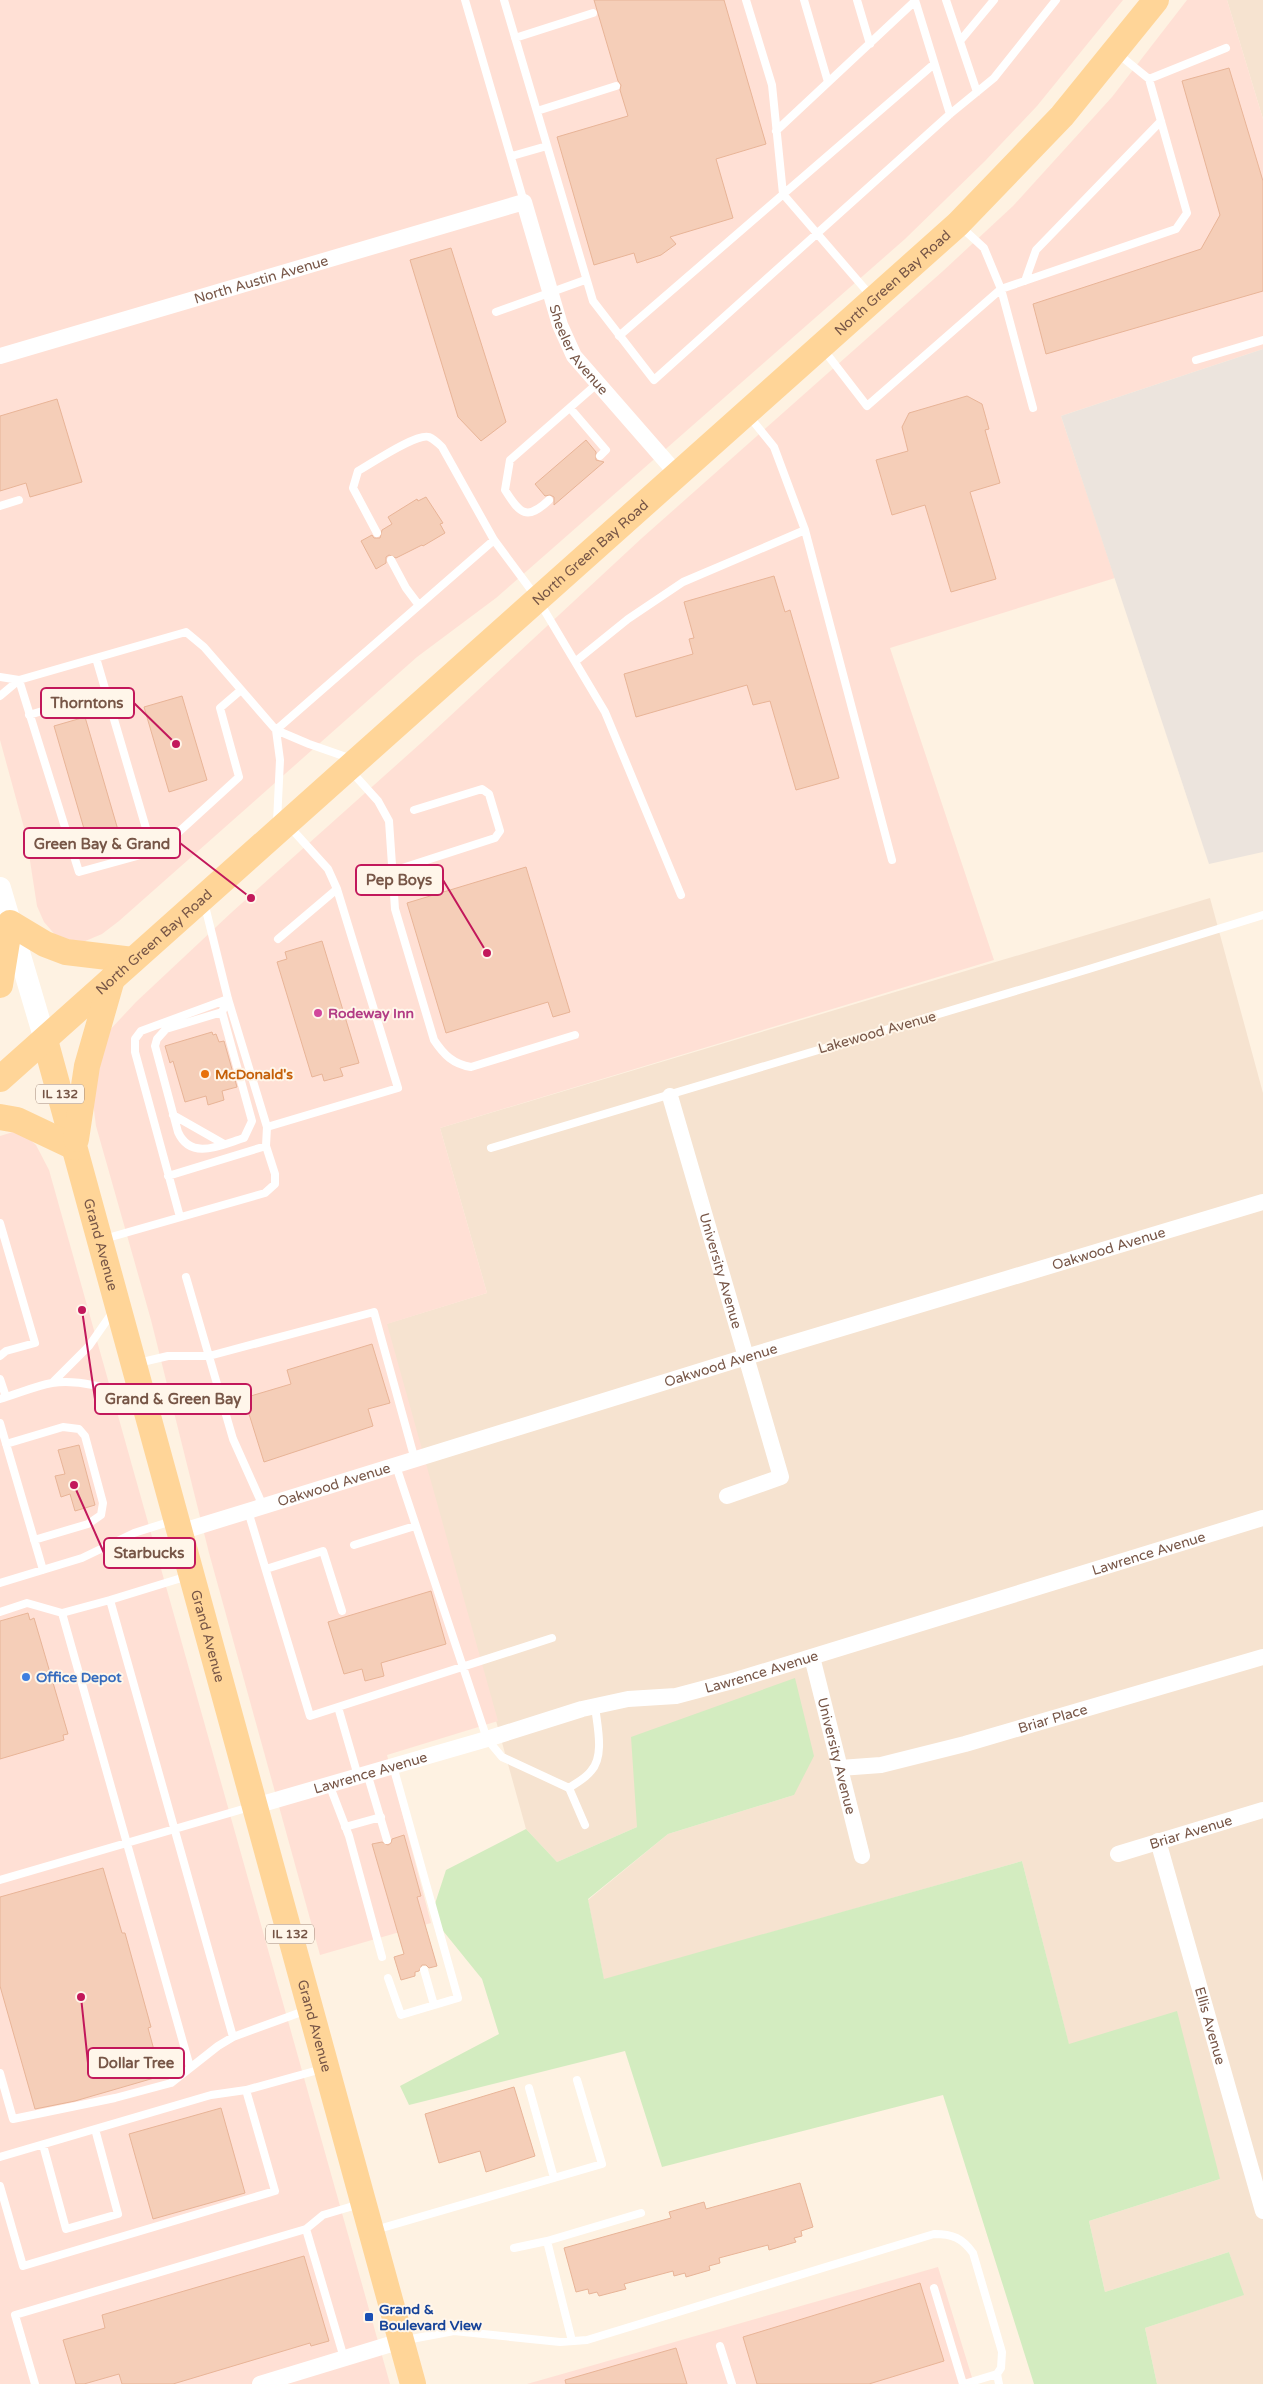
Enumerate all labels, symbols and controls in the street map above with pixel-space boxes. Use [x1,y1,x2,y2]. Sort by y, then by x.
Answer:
street label: North Green Bay Road [831,227,954,339]
street label: North Austin Avenue [192,252,330,308]
street label: Sheeler Avenue [545,303,612,398]
street label: North Green Bay Road [529,496,652,609]
callout: Thorntons [41,688,134,718]
text: Thorntons [49,694,124,712]
callout: Green Bay & Grand [24,828,180,858]
text: Green Bay & Grand [34,835,170,854]
callout: Pep Boys [356,865,443,895]
text: Pep Boys [366,871,432,890]
street label: North Green Bay Road [92,886,216,999]
place label: Rodeway Inn [328,1005,414,1022]
marker: Rodeway Inn [312,1007,324,1019]
street label: Lakewood Avenue [816,1007,938,1057]
place label: McDonald's [215,1066,293,1083]
marker: McDonald's [199,1068,211,1080]
road number: IL 132 [36,1084,84,1104]
street label: Grand Avenue [80,1197,121,1293]
street label: University Avenue [695,1211,745,1331]
street label: Oakwood Avenue [1050,1224,1168,1274]
street label: Oakwood Avenue [662,1340,780,1391]
callout: Grand & Green Bay [95,1384,251,1414]
text: Grand & Green Bay [105,1390,241,1409]
street label: Oakwood Avenue [275,1459,393,1510]
street label: Lawrence Avenue [1090,1528,1208,1579]
callout: Starbucks [104,1538,195,1568]
text: Starbucks [114,1544,184,1562]
street label: Grand Avenue [187,1588,228,1684]
street label: Lawrence Avenue [703,1647,820,1697]
place label: Office Depot [36,1669,122,1686]
marker: Office Depot [20,1671,32,1683]
street label: University Avenue [814,1696,859,1816]
street label: Briar Place [1016,1701,1090,1737]
street label: Lawrence Avenue [312,1749,429,1798]
street label: Briar Avenue [1147,1812,1234,1853]
road number: IL 132 [266,1925,314,1944]
street label: Grand Avenue [294,1978,335,2074]
street label: Ellis Avenue [1191,1985,1229,2067]
callout: Dollar Tree [88,2048,184,2078]
text: Dollar Tree [98,2054,175,2072]
place label: Grand & Boulevard View [379,2301,482,2334]
marker: Grand & Boulevard View [363,2311,375,2323]

